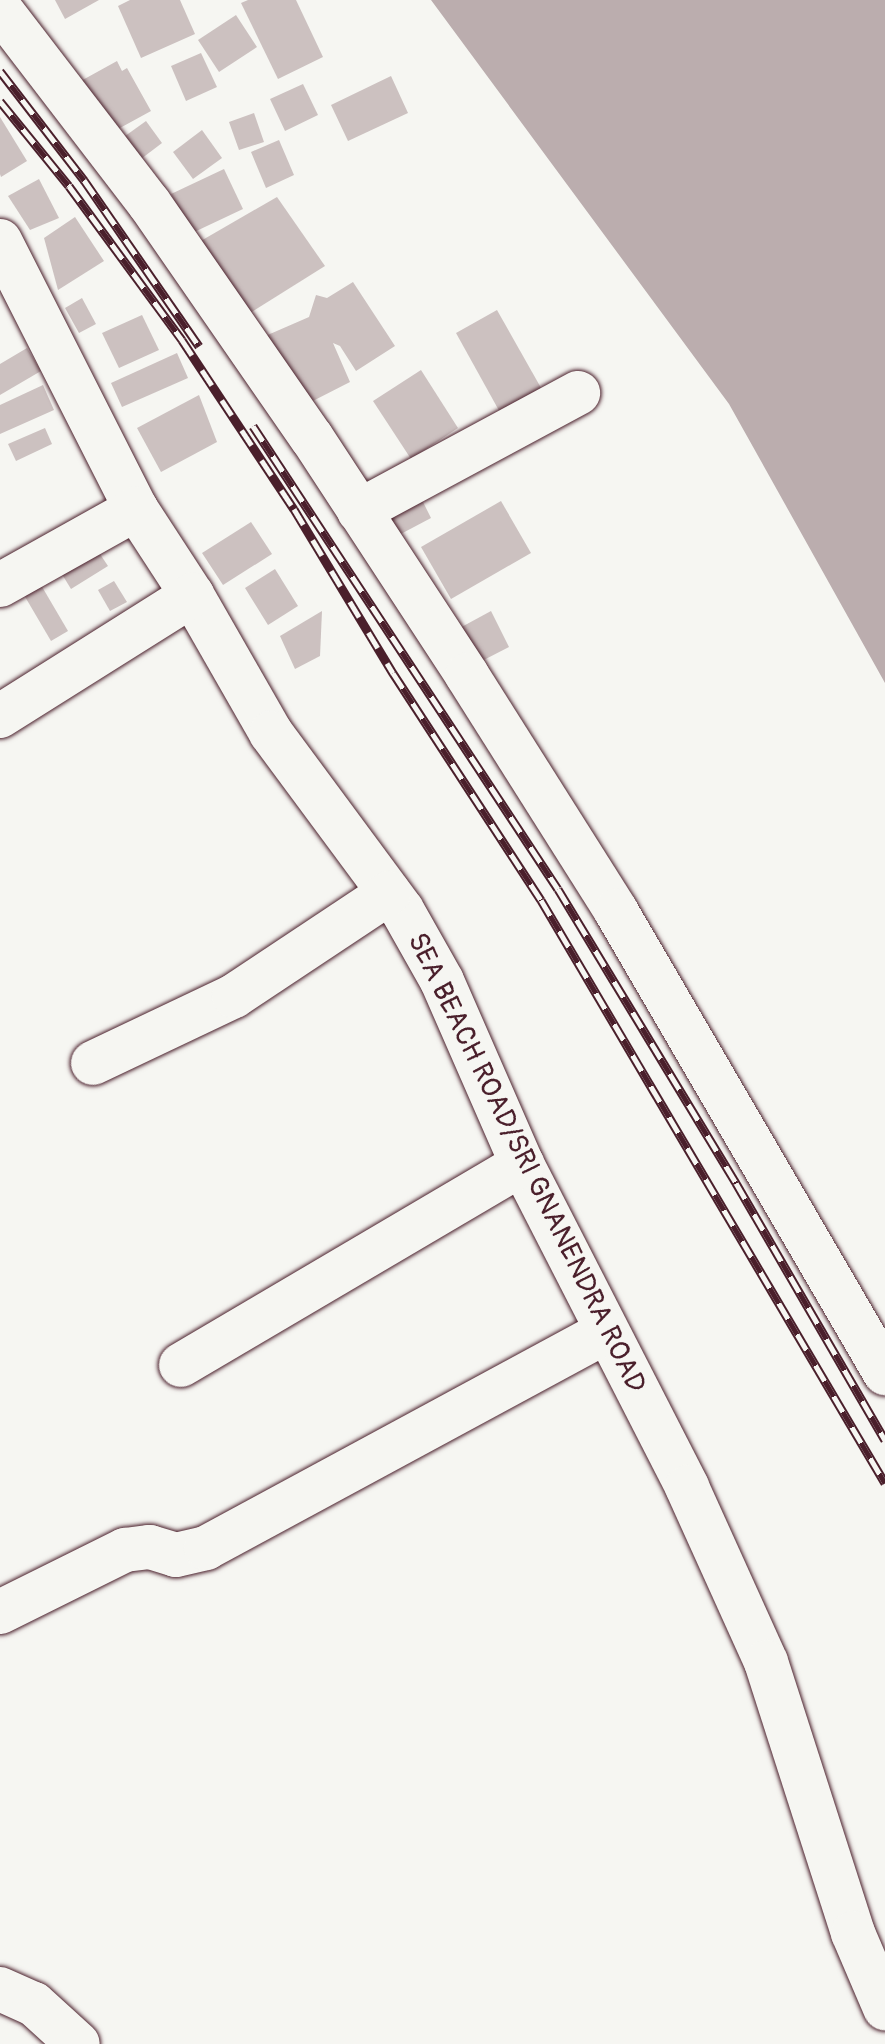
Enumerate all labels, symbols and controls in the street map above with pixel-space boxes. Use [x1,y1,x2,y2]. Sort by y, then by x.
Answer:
street label: SEA BEACH ROAD/SRI GNANENDRA ROAD [400,928,652,1398]

